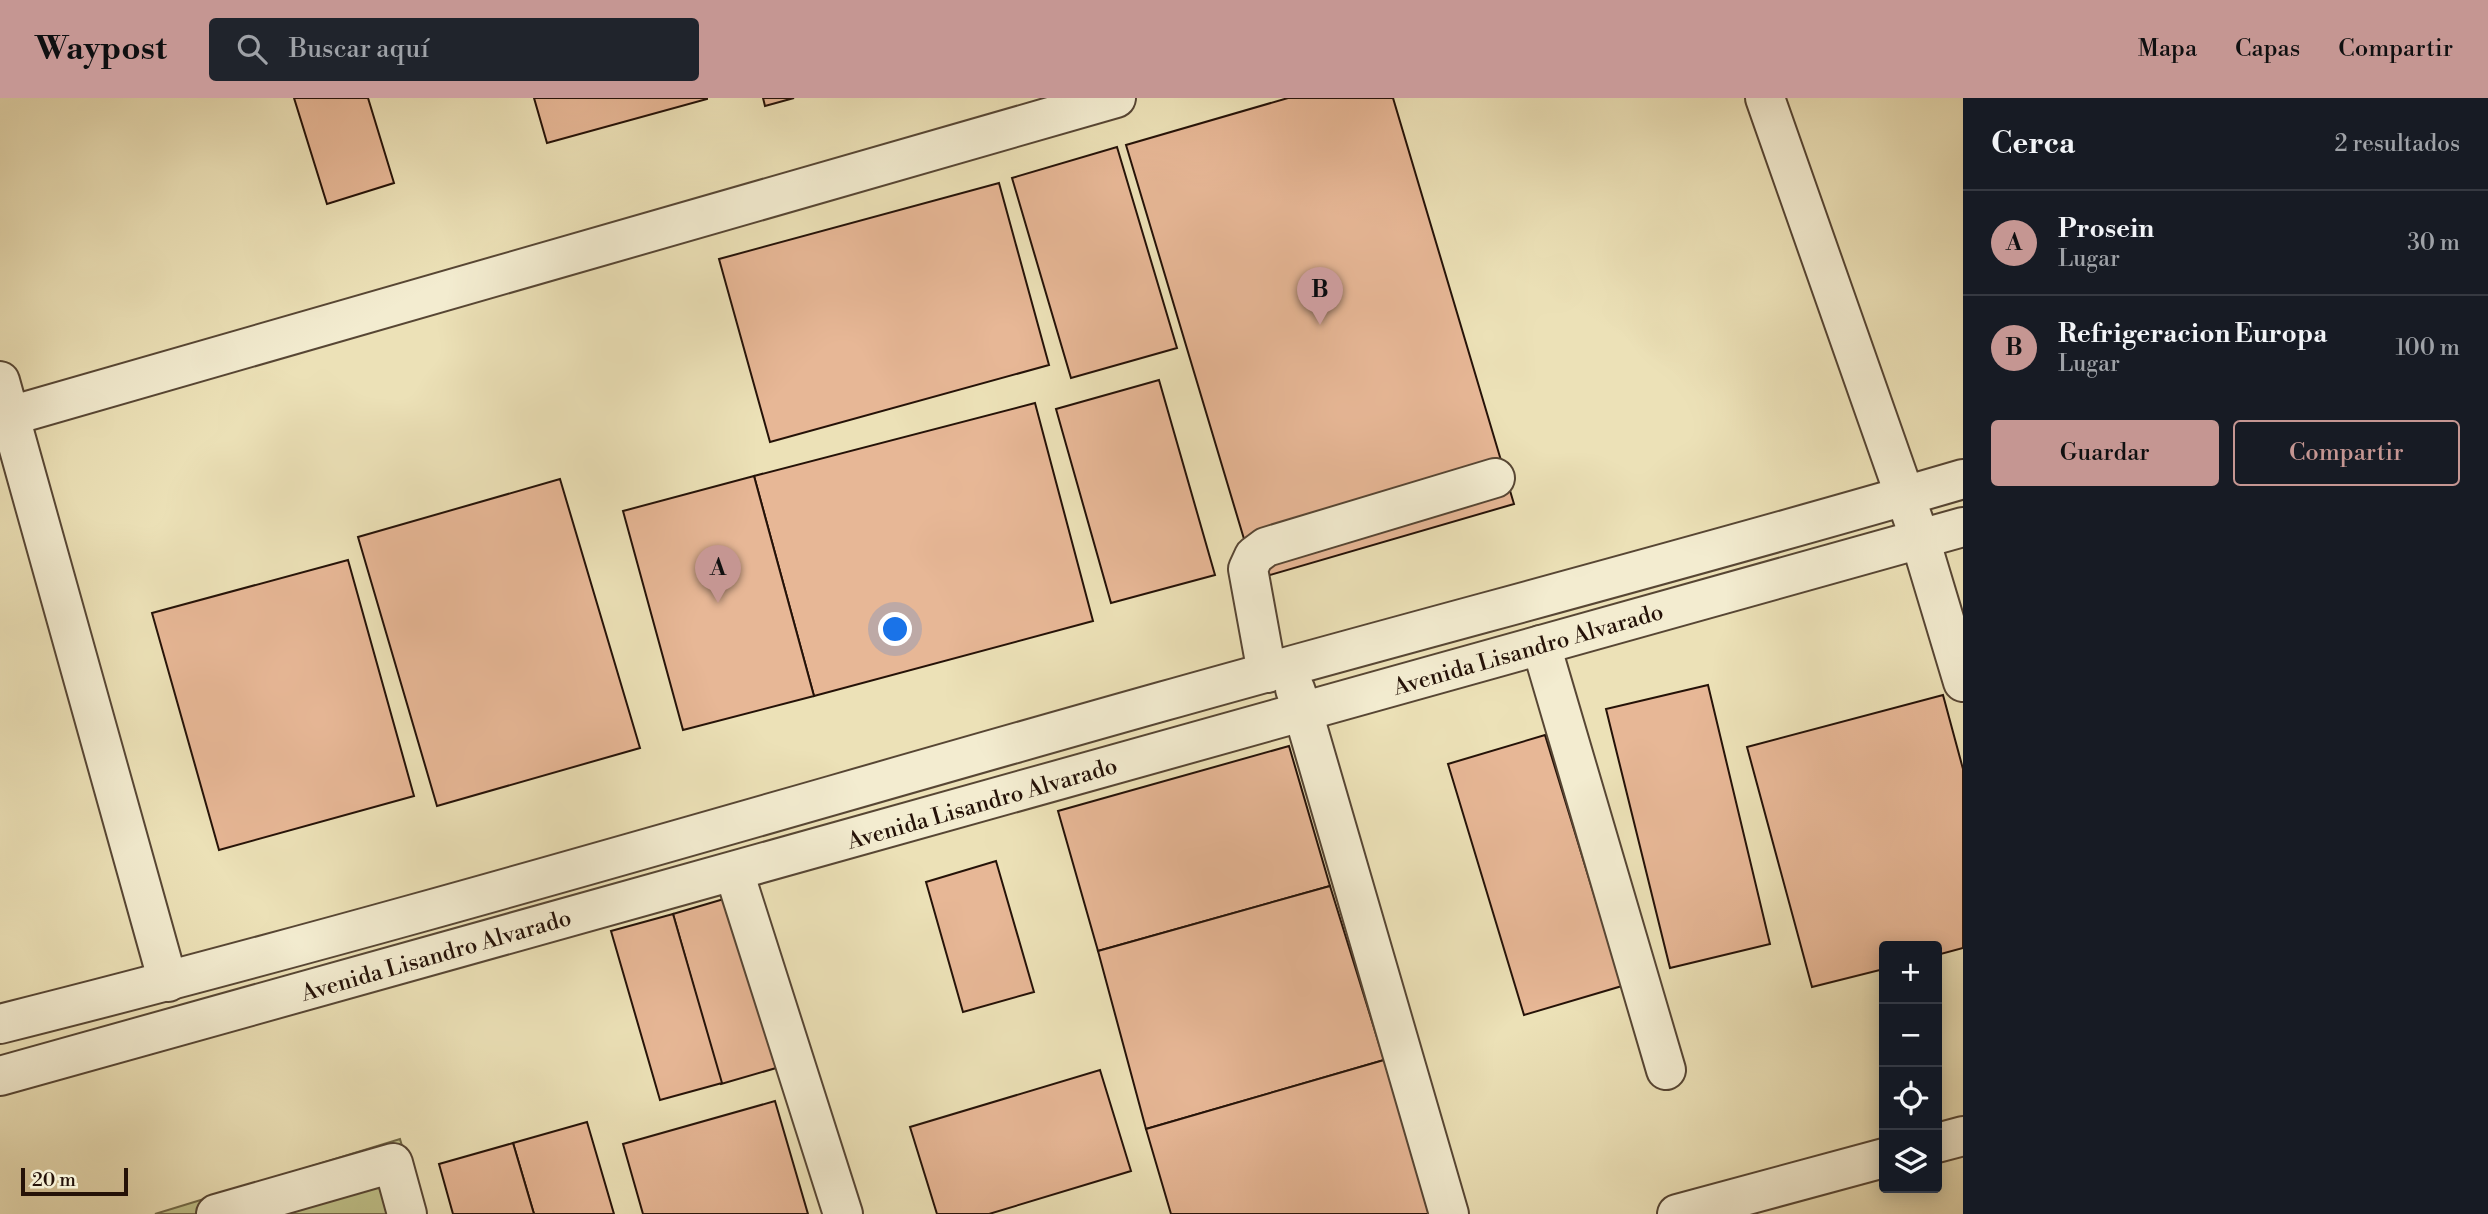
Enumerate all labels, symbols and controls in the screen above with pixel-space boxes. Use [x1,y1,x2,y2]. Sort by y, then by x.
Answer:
search box [209,18,699,81]
text: Waypost [35,29,167,70]
icon: search [233,30,271,68]
text: Buscar aquí [289,33,429,65]
text: Mapa [2138,34,2197,64]
text: Capas [2235,34,2300,64]
text: Compartir [2338,34,2453,64]
text: Cerca [1991,125,2075,163]
text: 2 resultados [2335,130,2460,158]
text: Prosein [2058,213,2154,245]
text: A [2006,229,2022,257]
text: 30 m [2407,229,2460,257]
text: Lugar [2058,245,2120,273]
pin: B [1297,267,1343,325]
text: Refrigeracion Europa [2058,318,2327,350]
text: B [2005,334,2023,362]
text: 100 m [2395,334,2460,362]
text: Lugar [2058,350,2120,378]
button: Guardar [1991,420,2219,486]
button: Compartir [2233,420,2460,486]
pin: A [695,545,741,603]
street label: Avenida Lisandro Alvarado [1389,598,1667,702]
your location [878,612,912,646]
street label: Avenida Lisandro Alvarado [843,752,1121,856]
street label: Avenida Lisandro Alvarado [297,904,575,1008]
map controls [1879,941,1942,1193]
button: + [1879,941,1942,1004]
button: − [1879,1004,1942,1067]
button: locate [1879,1067,1942,1130]
button: layers [1879,1130,1942,1193]
scale bar [21,1165,128,1197]
text: 20 m [32,1168,76,1192]

